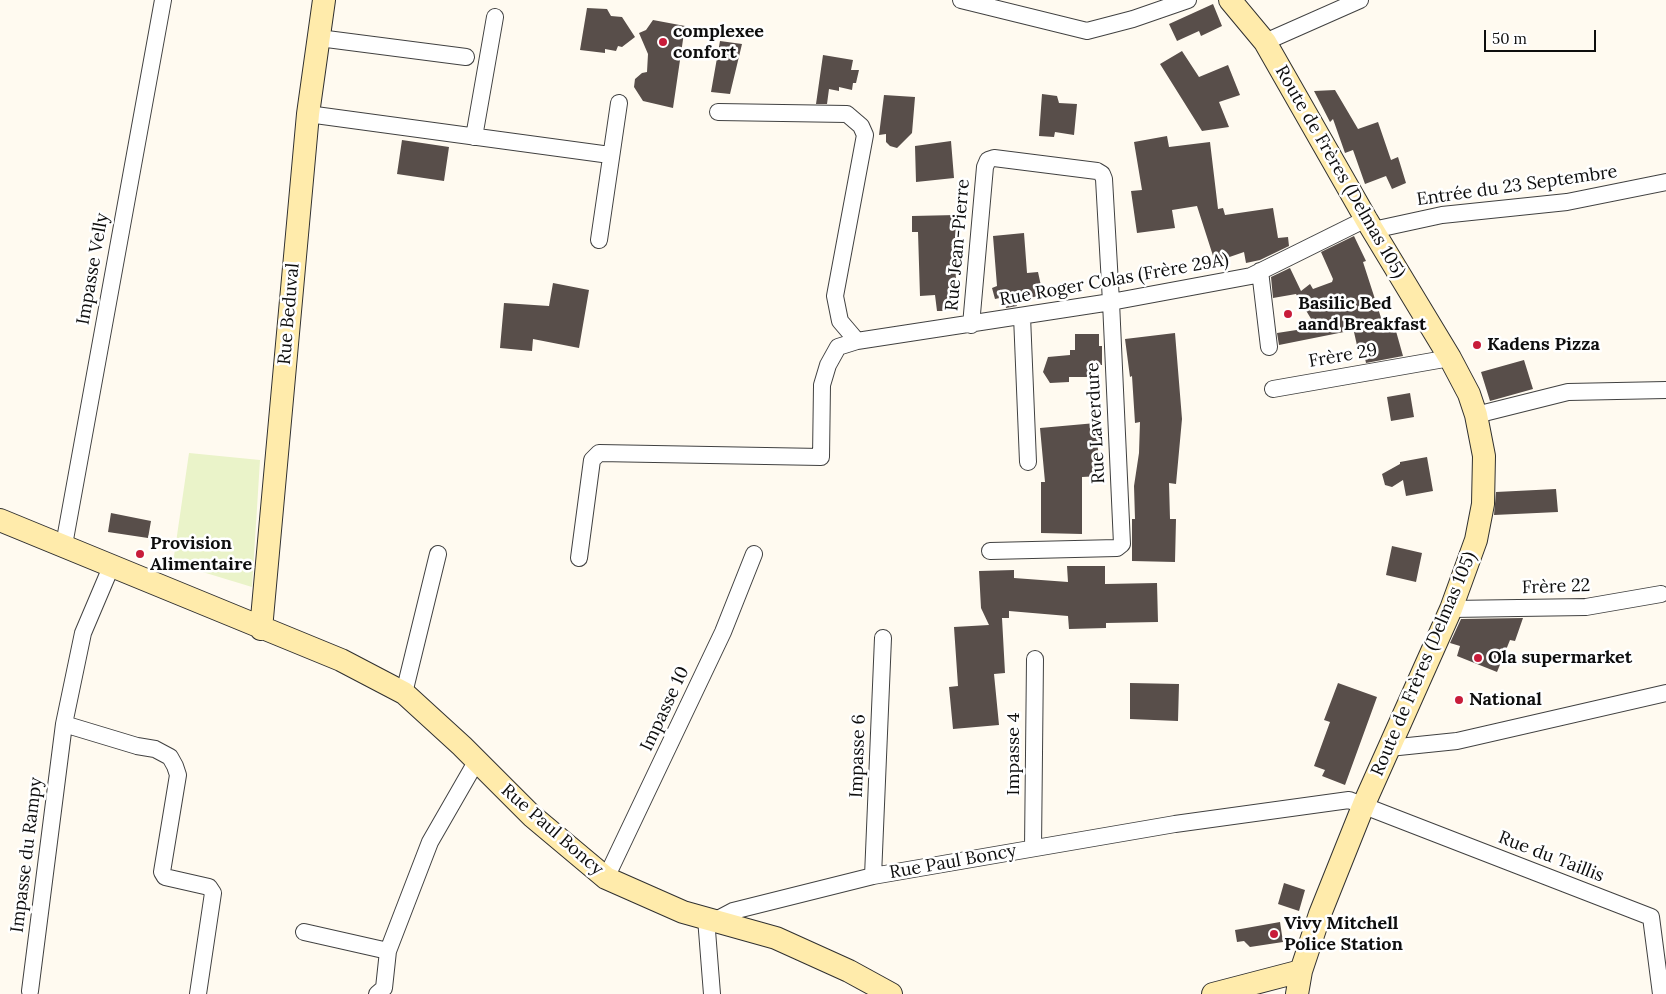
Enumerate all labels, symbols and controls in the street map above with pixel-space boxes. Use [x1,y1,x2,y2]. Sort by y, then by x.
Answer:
scale bar [1486,20,1598,52]
place label: complexee confort [673,21,764,64]
text: 50 m [1492,29,1527,48]
marker: complexee confort [657,36,669,48]
street label: Route de Frères (Delmas 105) [1270,62,1410,282]
street label: Entrée du 23 Septembre [1415,161,1619,211]
street label: Rue Jean-Pierre [941,178,975,312]
street label: Impasse Velly [73,211,113,327]
street label: Rue Roger Colas (Frère 29A) [998,249,1230,311]
street label: Rue Beduval [274,262,304,366]
place label: Basilic Bed aand Breakfast [1298,293,1426,336]
marker: Basilic Bed aand Breakfast [1282,308,1294,320]
place label: Kadens Pizza [1487,334,1600,356]
street label: Frère 29 [1307,339,1379,373]
marker: Kadens Pizza [1471,339,1483,351]
street label: Rue Laverdure [1082,362,1110,484]
place label: Provision Alimentaire [150,533,252,576]
marker: Provision Alimentaire [134,548,146,560]
street label: Route de Frères (Delmas 105) [1367,548,1481,780]
street label: Frère 22 [1521,575,1591,599]
place label: Ola supermarket [1488,647,1632,669]
marker: Ola supermarket [1472,652,1484,664]
street label: Impasse 10 [636,663,694,755]
place label: National [1469,689,1542,711]
marker: National [1453,694,1465,706]
street label: Impasse 4 [1003,713,1025,795]
street label: Impasse 6 [846,714,870,798]
street label: Impasse du Rampy [7,776,47,934]
street label: Rue Paul Boncy [496,780,608,880]
street label: Rue du Taillis [1495,827,1607,887]
street label: Rue Paul Boncy [888,840,1018,884]
place label: Vivy Mitchell Police Station [1284,913,1403,956]
marker: Vivy Mitchell Police Station [1268,928,1280,940]

